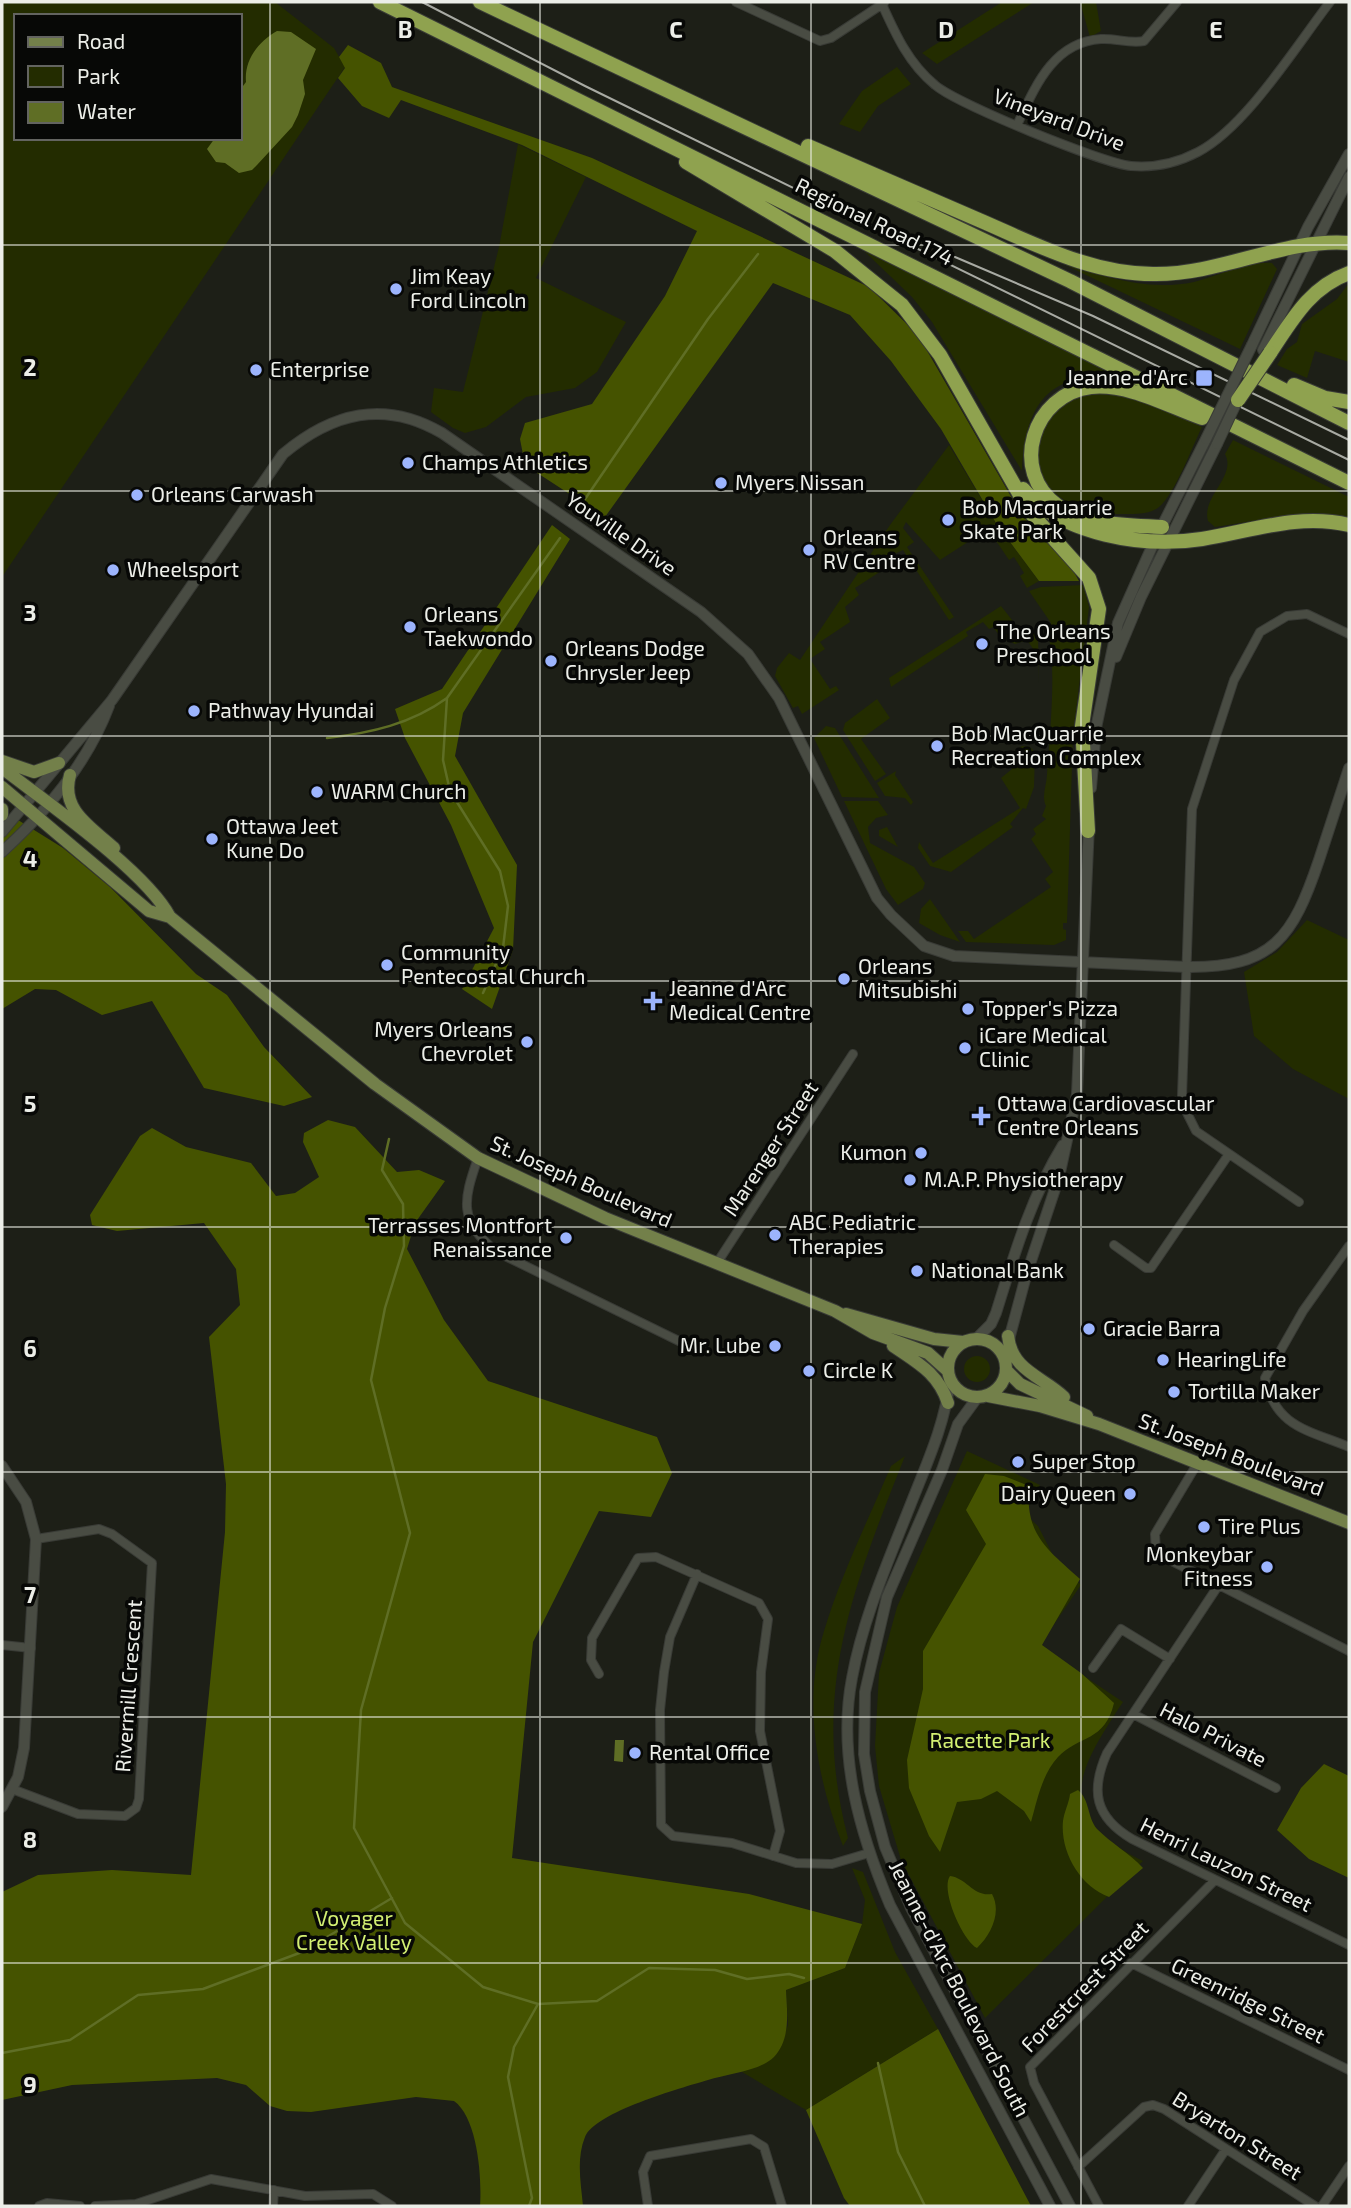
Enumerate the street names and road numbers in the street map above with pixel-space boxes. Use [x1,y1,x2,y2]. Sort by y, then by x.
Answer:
street label: Vineyard Drive [990,82,1129,155]
street label: Regional Road 174 [792,172,958,270]
street label: Youville Drive [562,486,682,580]
street label: Marenger Street [717,1076,823,1220]
street label: St. Joseph Boulevard [487,1129,676,1232]
street label: St. Joseph Boulevard [1136,1407,1328,1500]
street label: Rivermill Crescent [109,1599,146,1773]
street label: Halo Private [1156,1696,1271,1771]
street label: Henri Lauzon Street [1137,1811,1317,1916]
street label: Jeanne-d'Arc Boulevard South [885,1856,1036,2121]
street label: Forestcrest Street [1015,1915,1153,2057]
street label: Greenridge Street [1168,1952,1330,2048]
street label: Bryarton Street [1169,2085,1307,2184]

